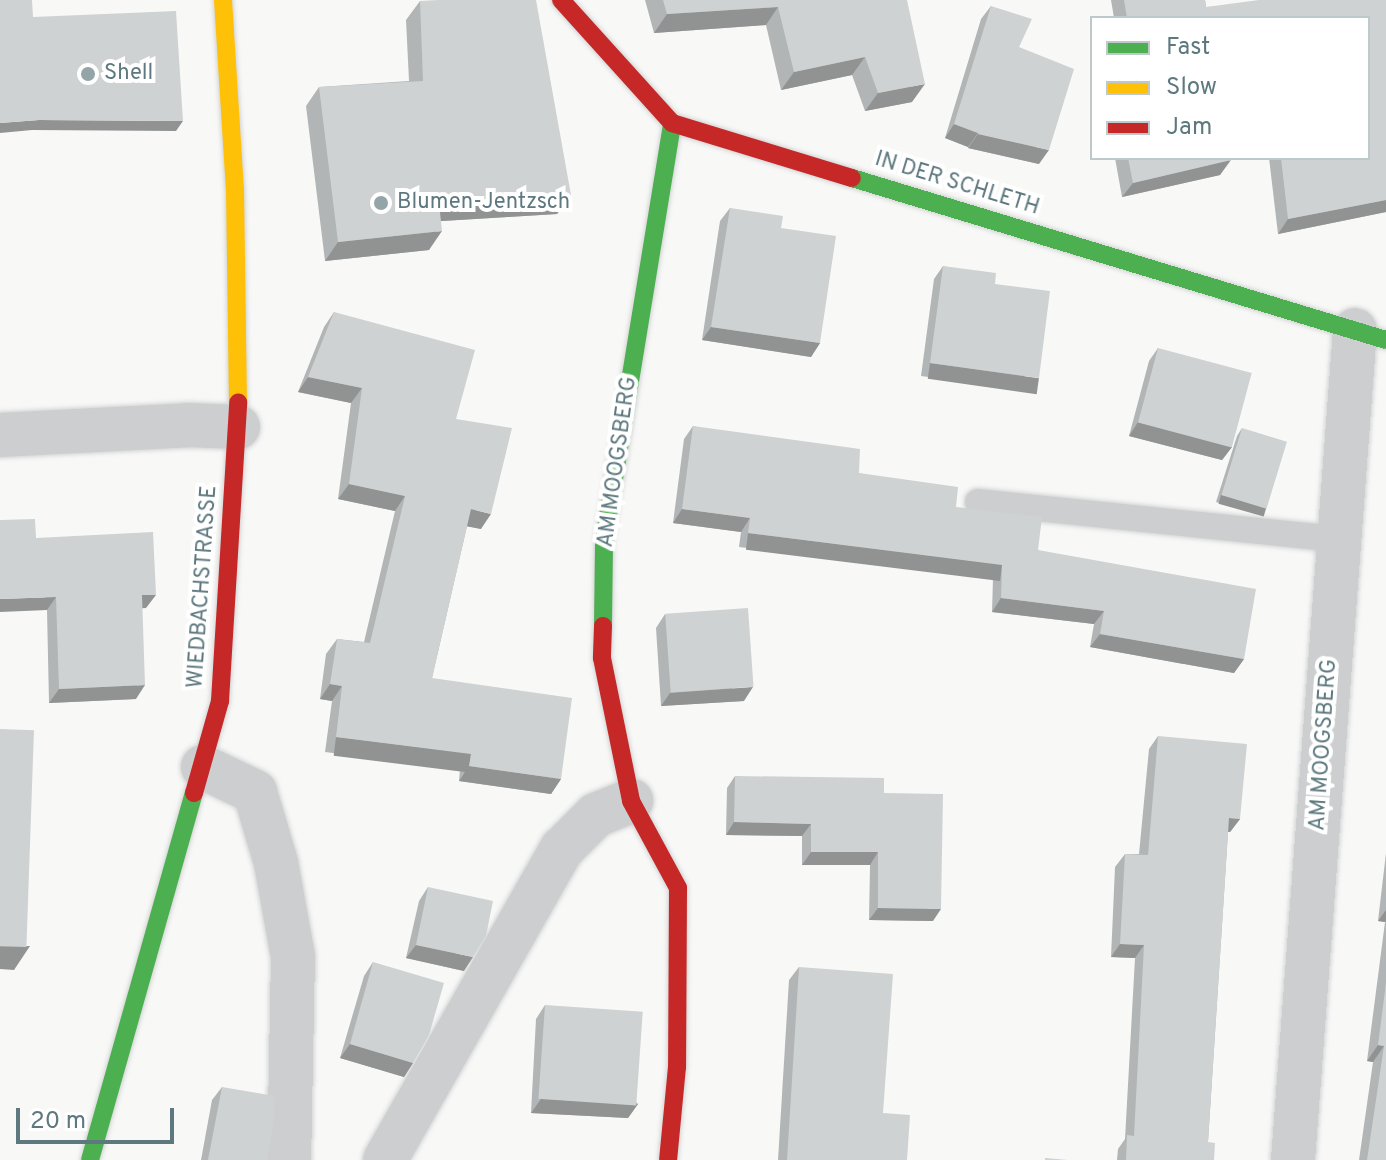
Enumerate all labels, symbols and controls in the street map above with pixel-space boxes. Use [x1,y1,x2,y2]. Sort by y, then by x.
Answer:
legend [1090,16,1370,160]
text: Fast [1166,33,1210,63]
place label: Shell [104,61,153,87]
marker: Shell [79,65,97,83]
text: Slow [1166,73,1217,103]
text: Jam [1166,113,1212,143]
street label: IN DER SCHLETH [871,146,1043,222]
place label: Blumen-Jentzsch [397,190,570,216]
marker: Blumen-Jentzsch [372,194,390,212]
street label: AM MOOGSBERG [593,375,643,549]
street label: WIEDBACHSTRASSE [183,485,223,689]
street label: AM MOOGSBERG [1305,658,1343,832]
scale bar [20,1092,178,1142]
text: 20 m [30,1107,86,1137]

